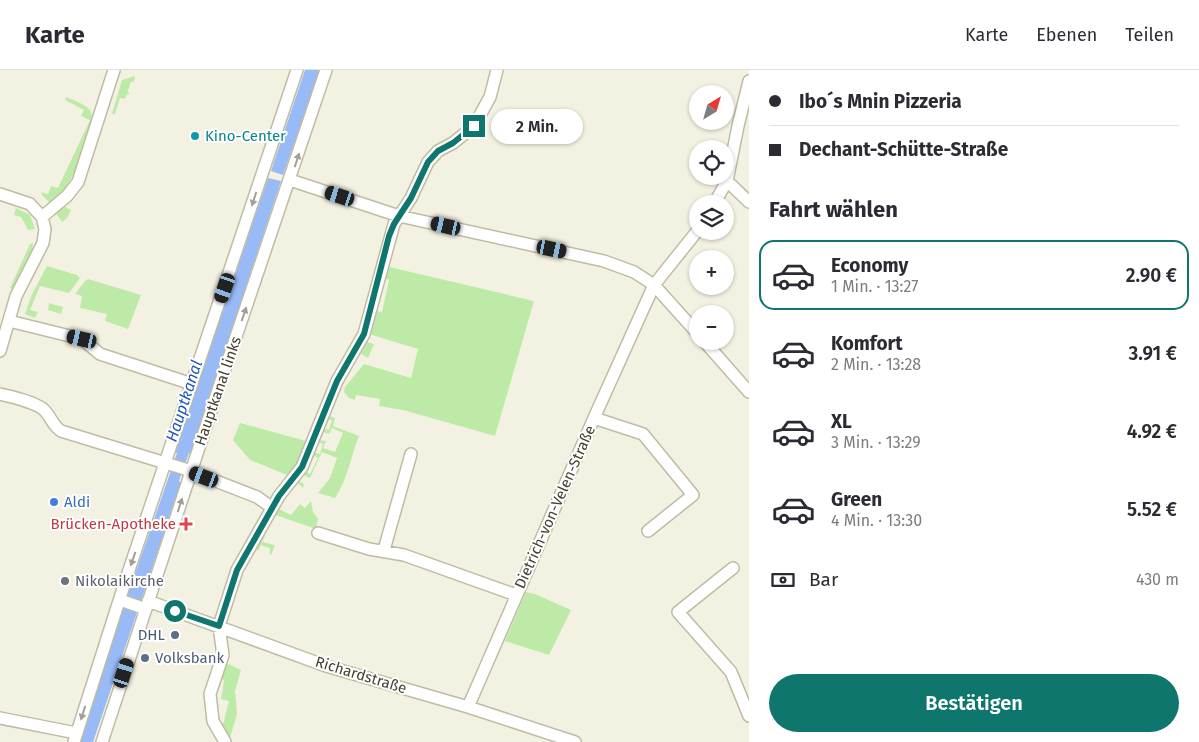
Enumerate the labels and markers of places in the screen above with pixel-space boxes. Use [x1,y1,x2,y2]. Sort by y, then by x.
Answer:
place label: Kino-Center [205,127,286,145]
marker: Kino-Center [189,130,201,142]
place label: Aldi [64,493,90,511]
marker: Aldi [48,496,60,508]
place label: Brücken-Apotheke [50,515,176,533]
marker: Brücken-Apotheke [180,518,192,530]
place label: Nikolaikirche [75,572,164,590]
marker: Nikolaikirche [59,575,71,587]
place label: DHL [138,626,166,644]
marker: DHL [169,629,181,641]
place label: Volksbank [155,649,224,667]
marker: Volksbank [139,652,151,664]

